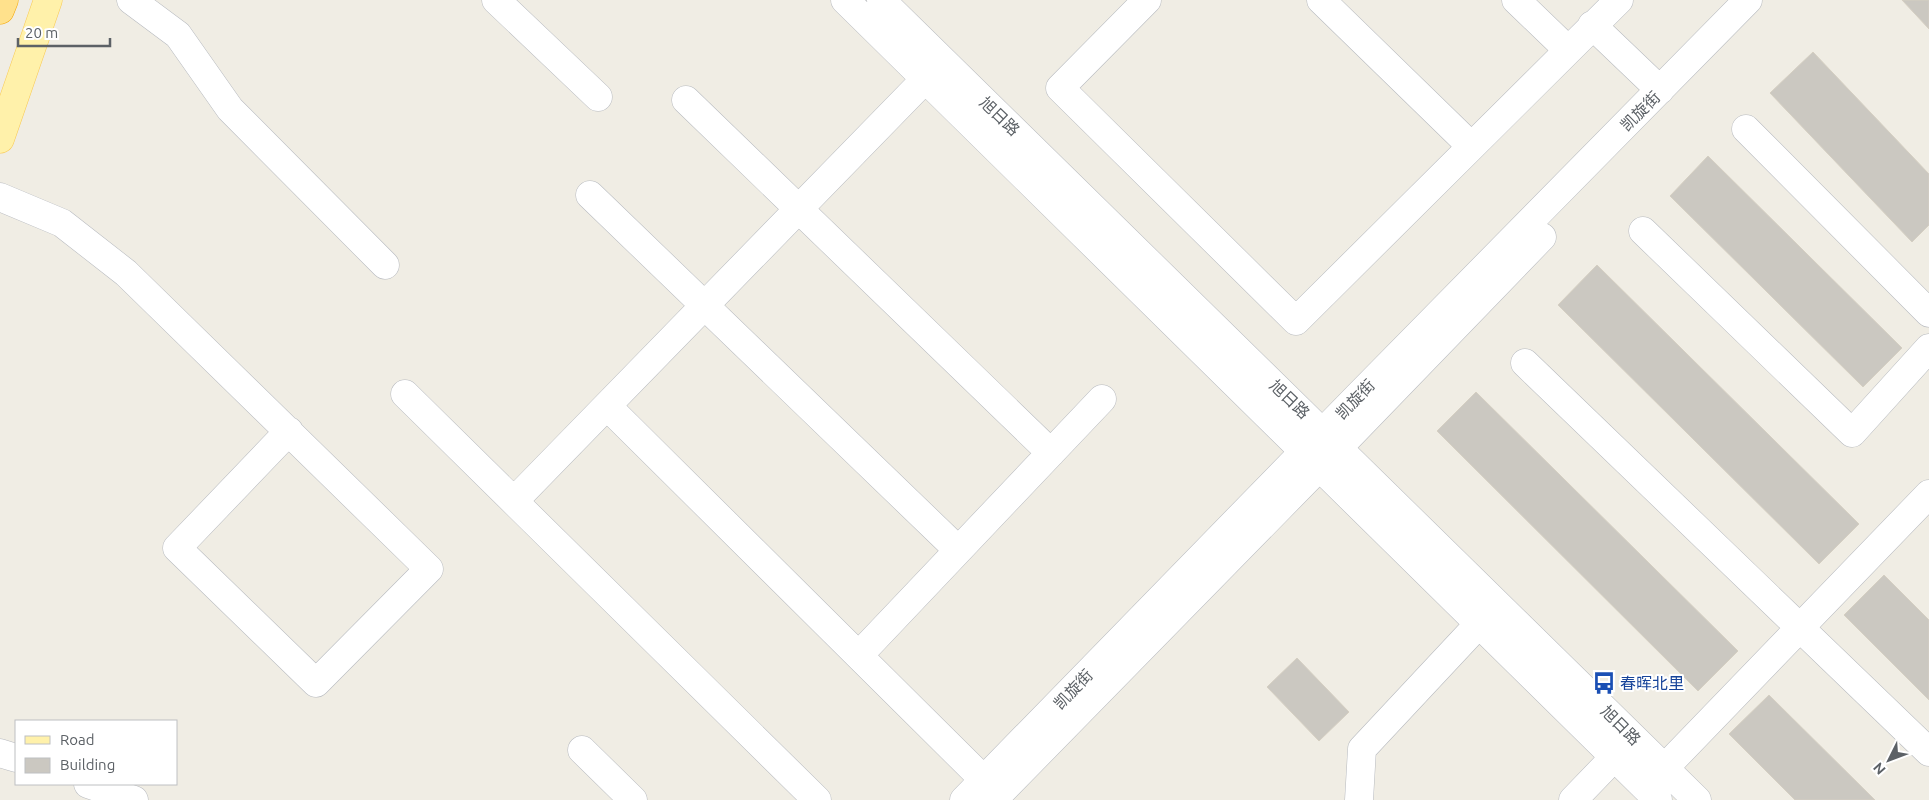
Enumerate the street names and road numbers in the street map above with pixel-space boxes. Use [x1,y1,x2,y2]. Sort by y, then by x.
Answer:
street label: 凯旋街 [1617,88,1663,134]
street label: 旭日路 [976,93,1024,139]
street label: 凯旋街 [1332,375,1378,423]
street label: 旭日路 [1266,376,1314,422]
street label: 凯旋街 [1050,665,1096,713]
street label: 旭日路 [1598,702,1644,748]

